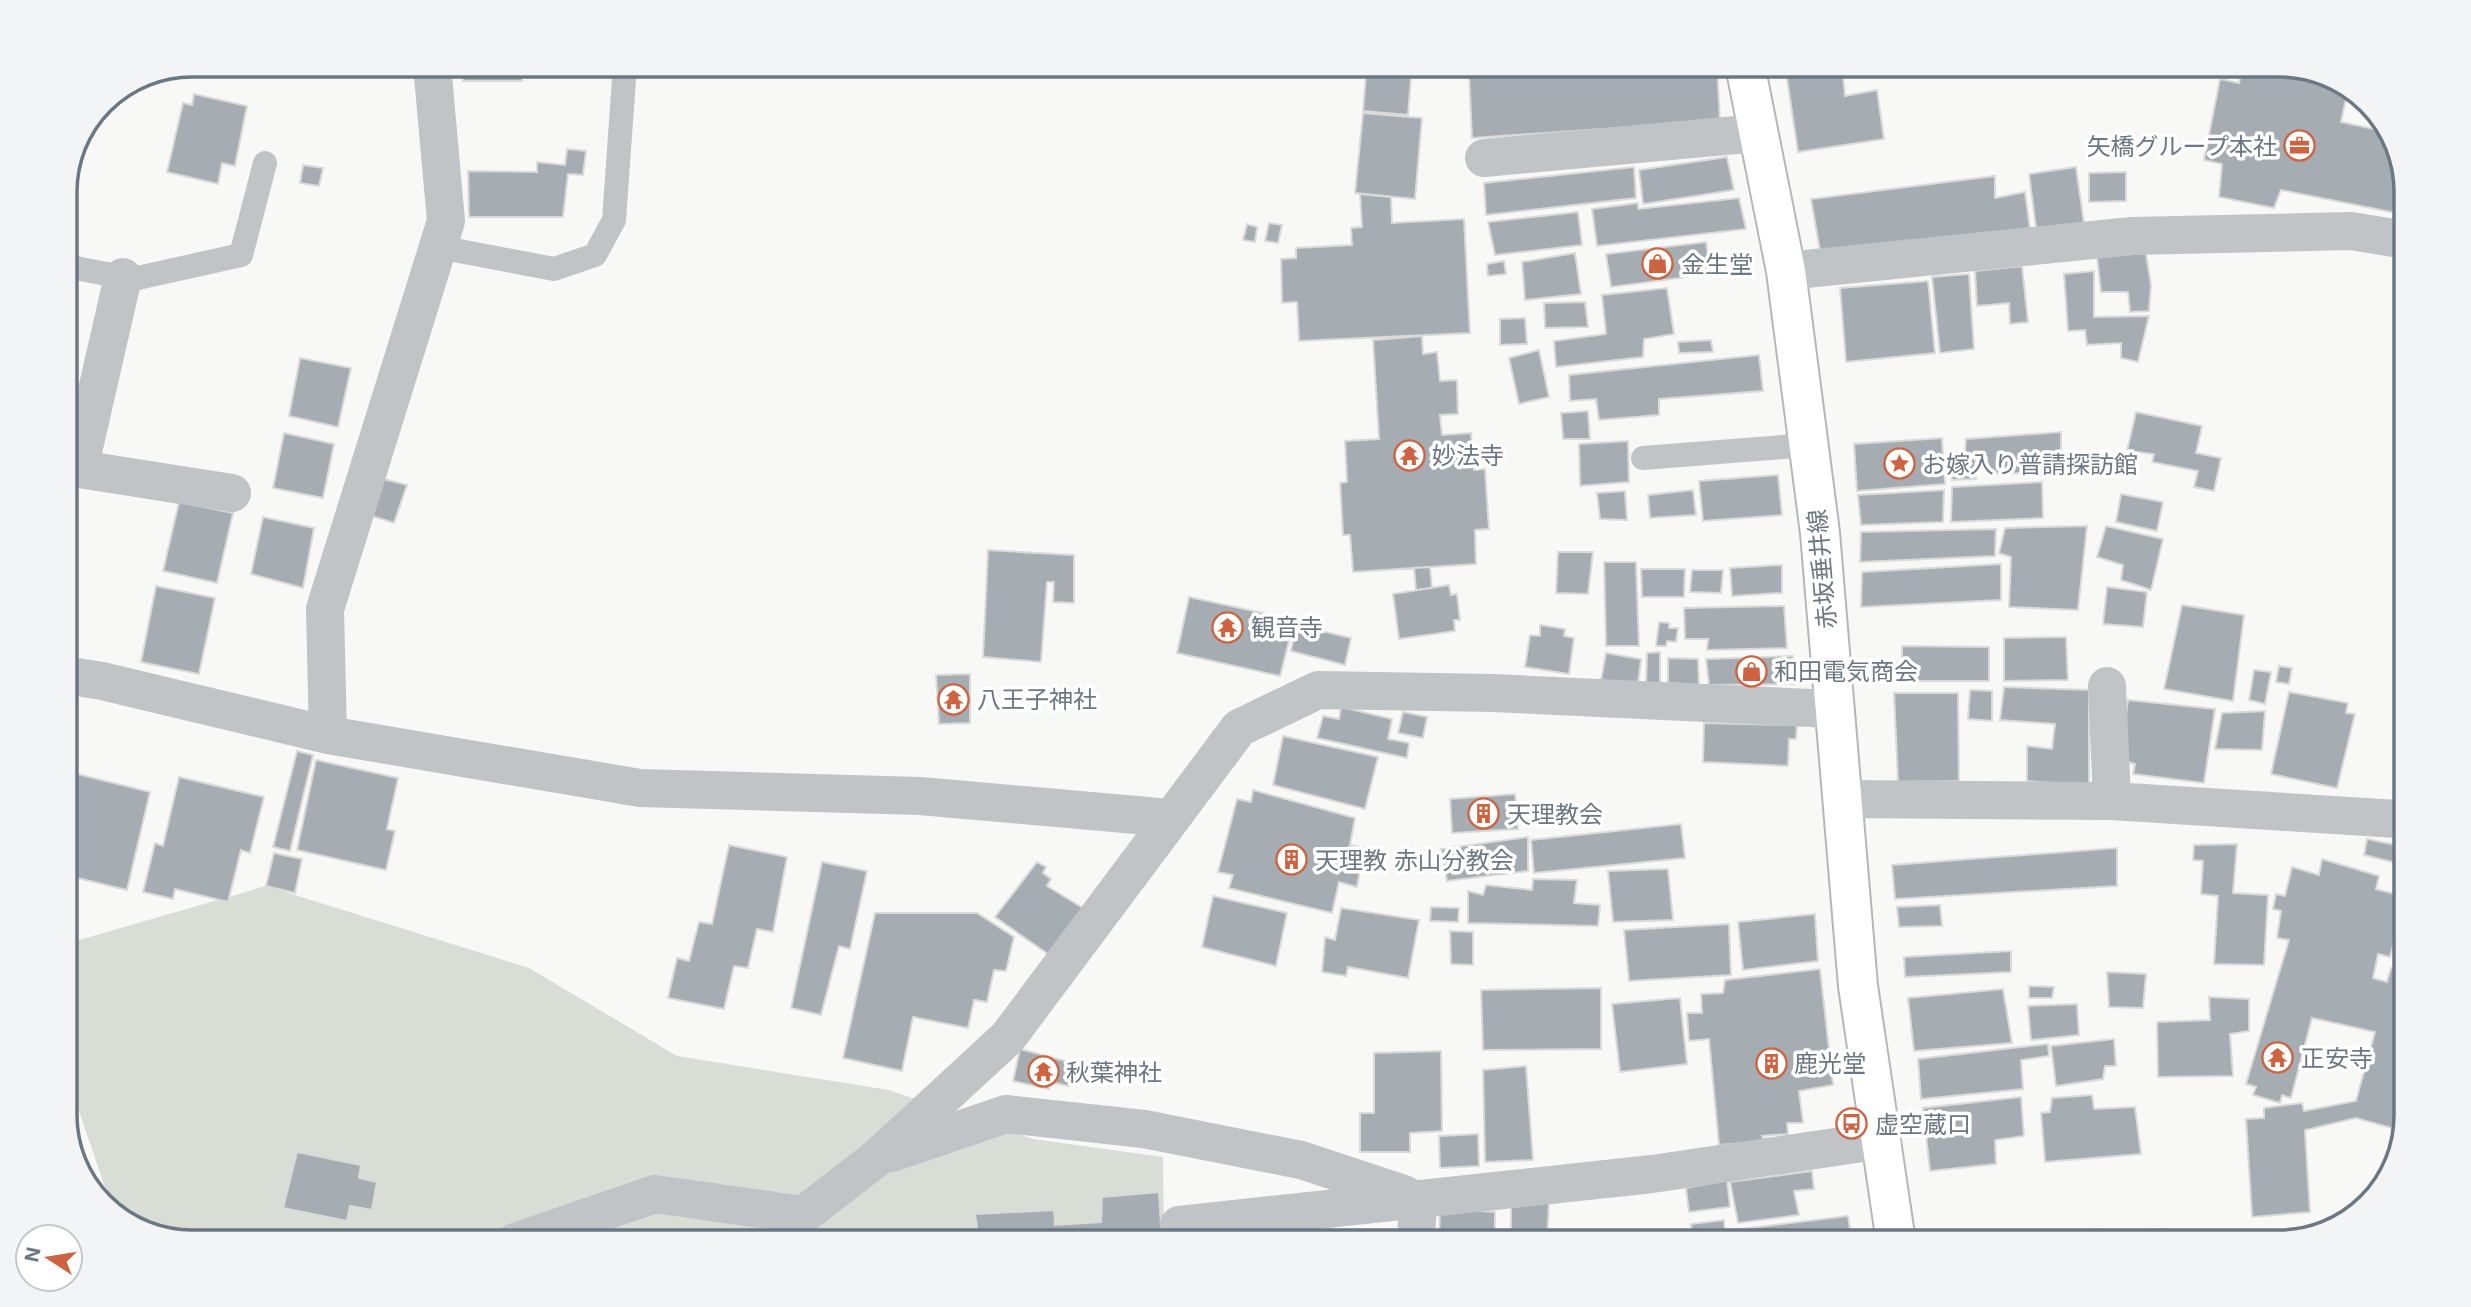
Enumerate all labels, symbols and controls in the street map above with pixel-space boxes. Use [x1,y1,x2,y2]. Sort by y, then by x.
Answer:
office icon: 矢橋グループ本社 [2283,129,2317,163]
place label: 矢橋グループ本社 [2086,132,2277,161]
shop icon: 金生堂 [1641,247,1675,281]
place label: 金生堂 [1681,250,1753,279]
temple icon: 妙法寺 [1392,438,1426,472]
place label: 妙法寺 [1432,441,1504,470]
place icon: お嫁入り普請探訪館 [1882,447,1916,481]
place label: お嫁入り普請探訪館 [1922,450,2138,479]
street label: 赤坂垂井線 [1802,508,1842,630]
temple icon: 観音寺 [1211,610,1245,644]
place label: 観音寺 [1251,613,1323,642]
shop icon: 和田電気商会 [1734,654,1768,688]
place label: 和田電気商会 [1774,657,1918,686]
temple icon: 八王子神社 [937,682,971,716]
place label: 八王子神社 [977,685,1097,714]
building icon: 天理教会 [1467,797,1501,831]
place label: 天理教会 [1507,800,1603,829]
building icon: 天理教 赤山分教会 [1275,843,1309,877]
place label: 天理教 赤山分教会 [1315,846,1514,875]
temple icon: 正安寺 [2261,1041,2295,1075]
place label: 正安寺 [2301,1044,2373,1073]
building icon: 鹿光堂 [1754,1046,1788,1080]
place label: 鹿光堂 [1794,1049,1866,1078]
temple icon: 秋葉神社 [1026,1055,1060,1089]
place label: 秋葉神社 [1066,1058,1162,1087]
bus stop icon: 虚空蔵口 [1835,1107,1869,1141]
place label: 虚空蔵口 [1875,1110,1971,1139]
north arrow [14,1223,84,1293]
text: N [20,1245,46,1264]

